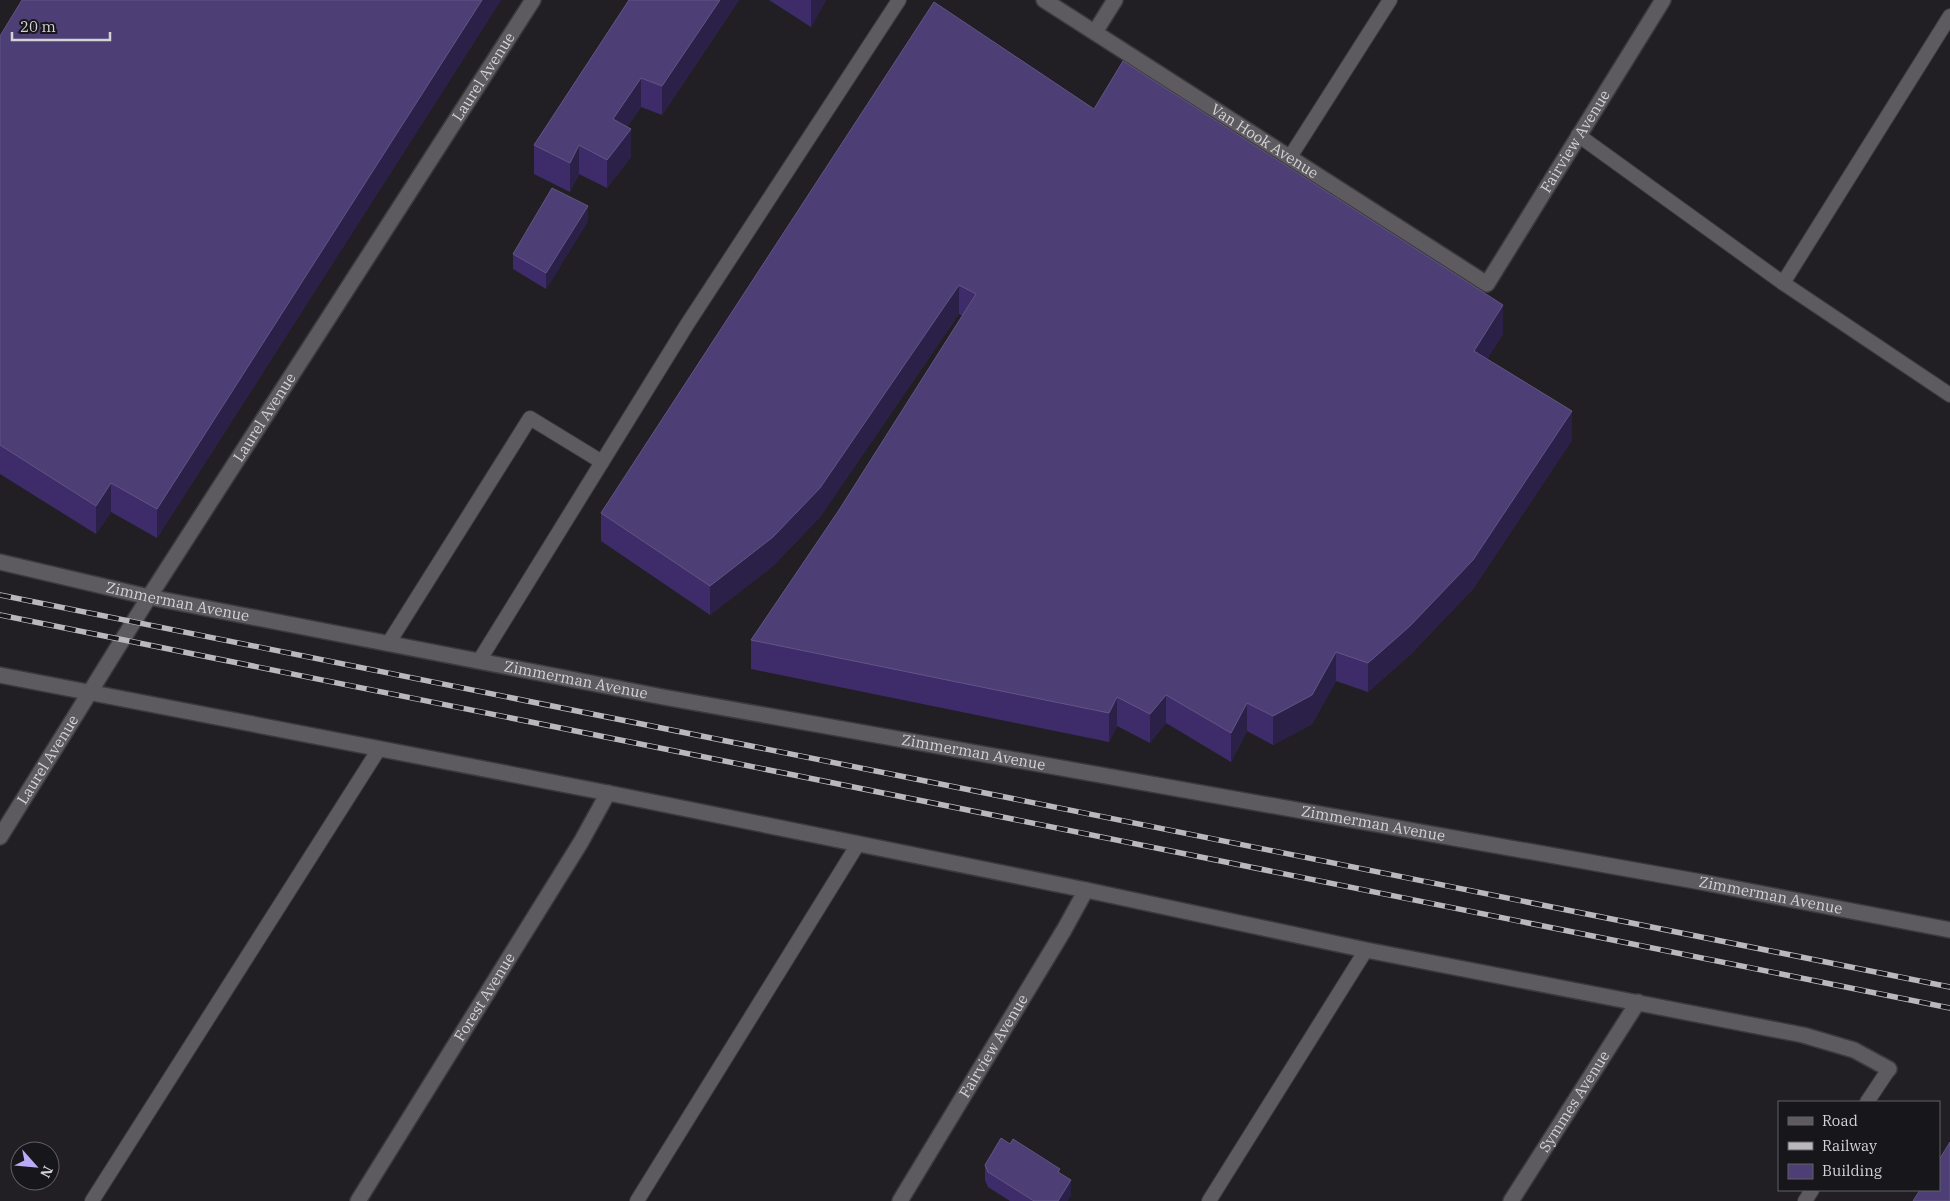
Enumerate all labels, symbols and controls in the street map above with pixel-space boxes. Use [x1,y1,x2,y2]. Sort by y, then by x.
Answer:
scale bar [12,10,110,42]
text: 20 m [20,17,56,36]
street label: Laurel Avenue [448,29,519,124]
street label: Fairview Avenue [1536,86,1614,196]
street label: Van Hook Avenue [1207,99,1322,182]
street label: Laurel Avenue [229,369,300,465]
street label: Zimmerman Avenue [104,577,251,625]
street label: Zimmerman Avenue [503,656,649,703]
street label: Laurel Avenue [13,711,82,808]
street label: Zimmerman Avenue [900,730,1047,774]
street label: Zimmerman Avenue [1300,801,1447,845]
street label: Zimmerman Avenue [1697,872,1844,918]
street label: Forest Avenue [450,949,519,1045]
street label: Fairview Avenue [955,991,1032,1101]
street label: Symmes Avenue [1535,1047,1614,1156]
legend [1778,1101,1940,1191]
text: Road [1822,1111,1858,1130]
text: Railway [1822,1136,1877,1155]
north arrow [10,1141,60,1191]
text: Building [1822,1161,1882,1180]
text: N [36,1163,57,1181]

